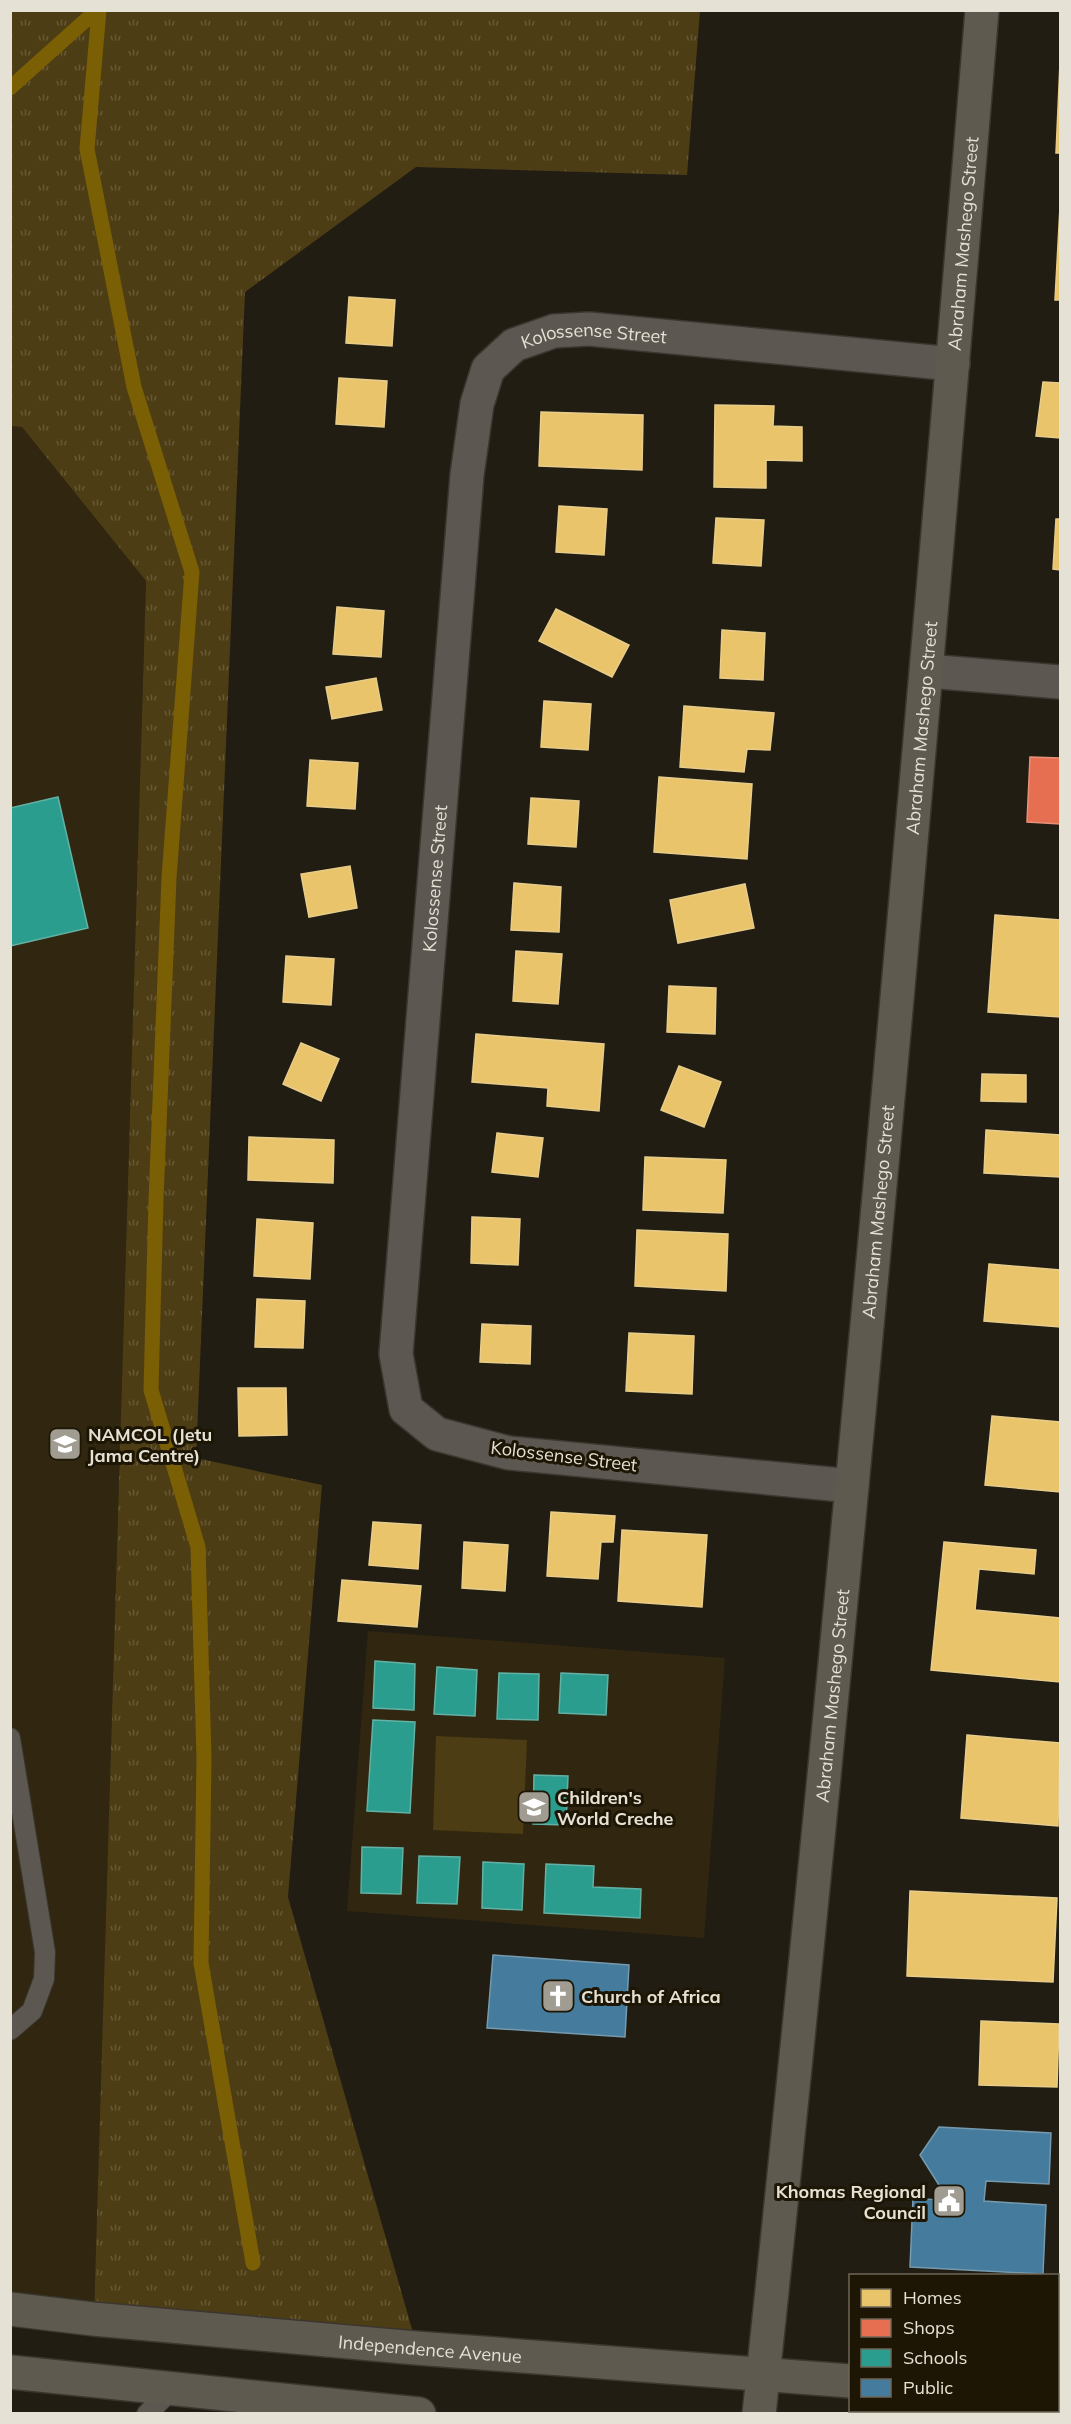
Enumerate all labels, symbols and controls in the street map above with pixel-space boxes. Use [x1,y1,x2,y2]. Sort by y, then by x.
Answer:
street label: Abraham Mashego Street [942,136,983,351]
street label: Kolossense Street [518,317,668,353]
street label: Abraham Mashego Street [900,620,942,836]
street label: Kolossense Street [417,804,452,953]
street label: Abraham Mashego Street [856,1104,899,1320]
place label: NAMCOL (Jetu Jama Centre) [88,1423,212,1467]
school or university icon: NAMCOL (Jetu Jama Centre) [47,1426,83,1462]
street label: Kolossense Street [489,1436,639,1476]
street label: Abraham Mashego Street [810,1588,854,1804]
place label: Children's World Creche [557,1786,674,1830]
school or university icon: Children's World Creche [516,1789,552,1825]
church icon: Church of Africa [540,1978,576,2014]
place label: Church of Africa [581,1985,721,2008]
place label: Khomas Regional Council [776,2180,926,2224]
public building icon: Khomas Regional Council [931,2183,967,2219]
legend [849,2274,1059,2412]
text: Homes [903,2286,962,2309]
text: Shops [903,2316,955,2339]
street label: Independence Avenue [337,2330,523,2368]
text: Schools [903,2346,968,2369]
text: Public [903,2376,953,2399]

